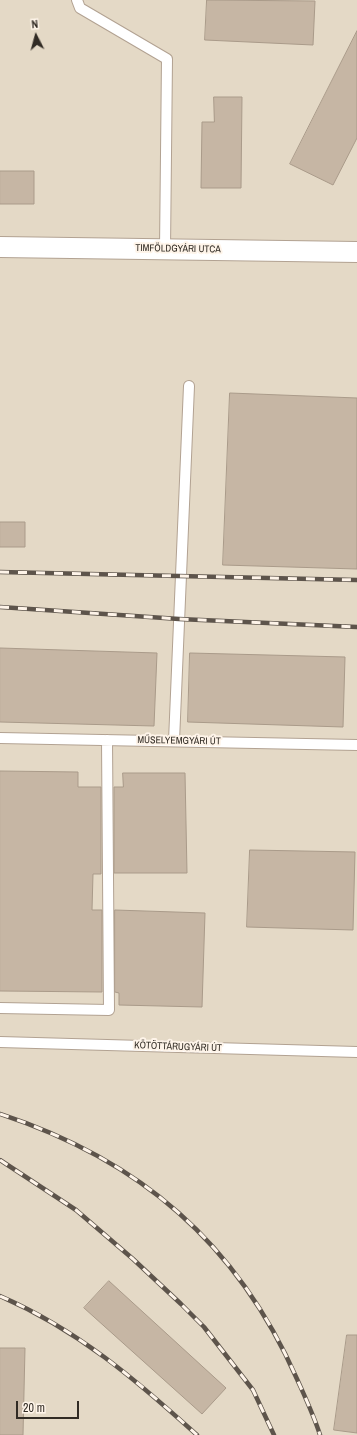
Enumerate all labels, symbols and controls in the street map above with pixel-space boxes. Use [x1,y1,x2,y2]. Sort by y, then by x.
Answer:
north arrow [16,16,56,56]
text: N [31,17,39,31]
street label: TIMFÖLDGYÁRI UTCA [135,242,221,256]
street label: MŰSELYEMGYÁRI ÚT [137,734,221,748]
street label: KÖTÖTTÁRUGYÁRI ÚT [134,1039,222,1055]
scale bar [18,1393,81,1419]
text: 20 m [23,1400,45,1416]

